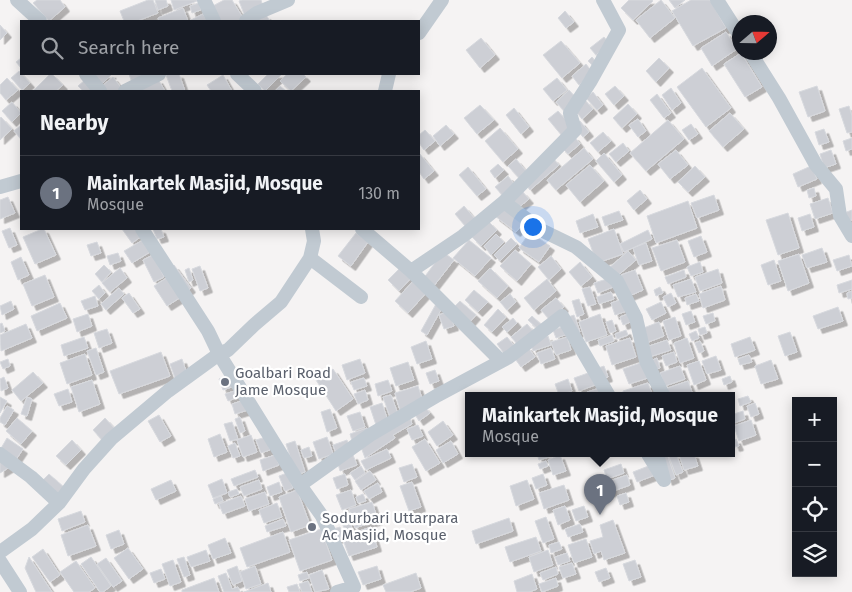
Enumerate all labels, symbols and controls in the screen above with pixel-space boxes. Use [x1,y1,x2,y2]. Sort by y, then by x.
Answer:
north arrow [732,15,777,60]
search box [20,20,420,75]
icon: search [38,34,66,62]
text: Search here [78,36,179,59]
text: Nearby [40,110,108,136]
text: Mainkartek Masjid, Mosque [87,172,323,195]
text: 1 [52,184,60,203]
text: 130 m [358,184,400,203]
text: Mosque [87,195,144,214]
your location [520,214,546,240]
place label: Goalbari Road Jame Mosque [235,364,331,399]
marker: Goalbari Road Jame Mosque [219,376,231,388]
popup [465,392,735,457]
map controls [792,397,837,577]
button: + [792,397,837,442]
text: Mainkartek Masjid, Mosque [482,404,718,427]
text: Mosque [482,427,539,446]
button: − [792,442,837,487]
pin: 1 [584,474,616,515]
button: locate [792,487,837,532]
place label: Sodurbari Uttarpara Ac Masjid, Mosque [322,509,458,544]
marker: Sodurbari Uttarpara Ac Masjid, Mosque [306,521,318,533]
button: layers [792,532,837,577]

